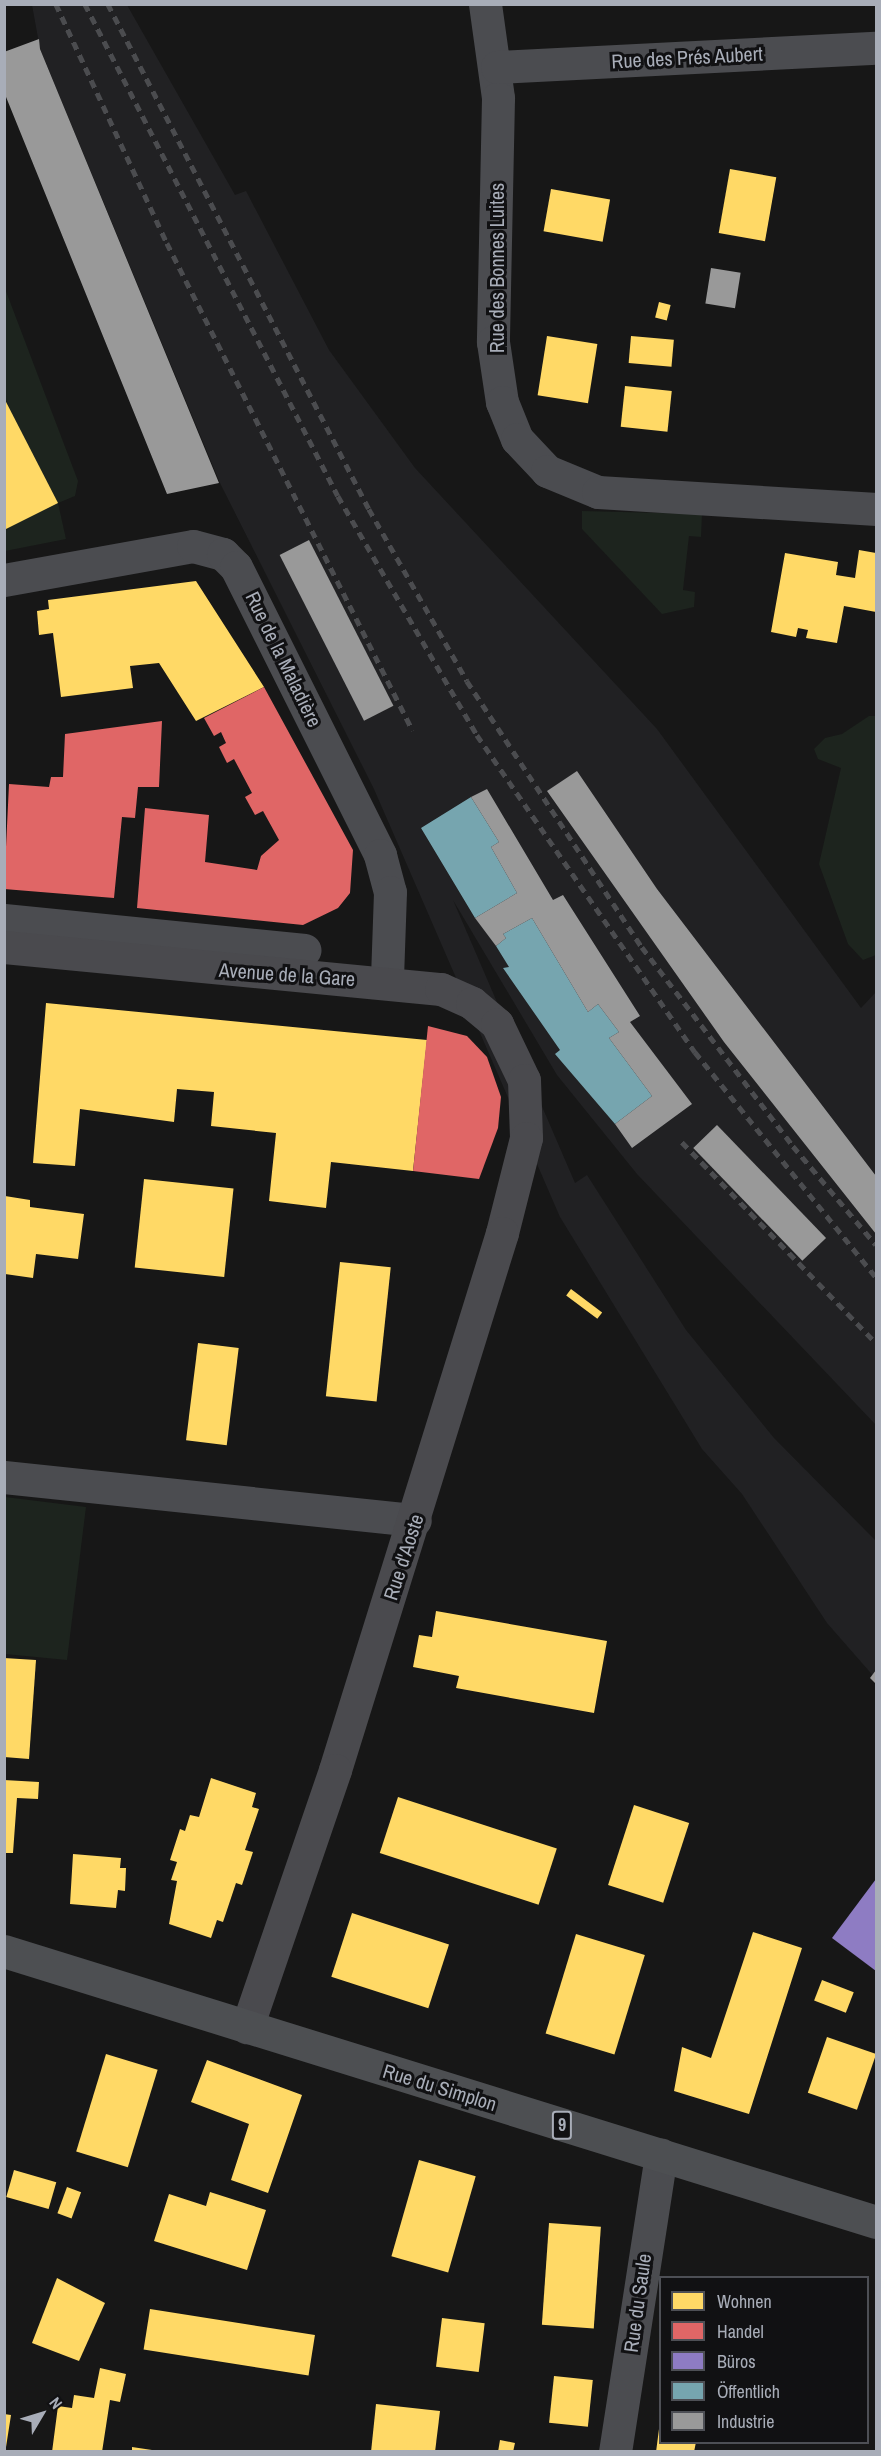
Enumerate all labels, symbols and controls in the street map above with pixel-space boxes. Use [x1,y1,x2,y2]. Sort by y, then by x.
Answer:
street label: Rue des Prés Aubert [610,41,764,73]
street label: Rue des Bonnes Luites [484,183,508,353]
street label: Rue de la Maladière [241,587,327,731]
street label: Avenue de la Gare [218,957,356,991]
street label: Rue d'Aoste [378,1511,428,1603]
street label: Rue du Simplon [380,2058,500,2116]
road number: 9 [552,2110,572,2140]
street label: Rue du Saule [618,2252,656,2354]
legend [659,2276,869,2444]
text: Wohnen [717,2289,772,2314]
text: Handel [717,2319,764,2344]
text: Büros [717,2349,756,2374]
text: Öffentlich [717,2379,780,2404]
north arrow [12,2384,72,2444]
text: N [45,2392,68,2413]
text: Industrie [717,2409,774,2434]

